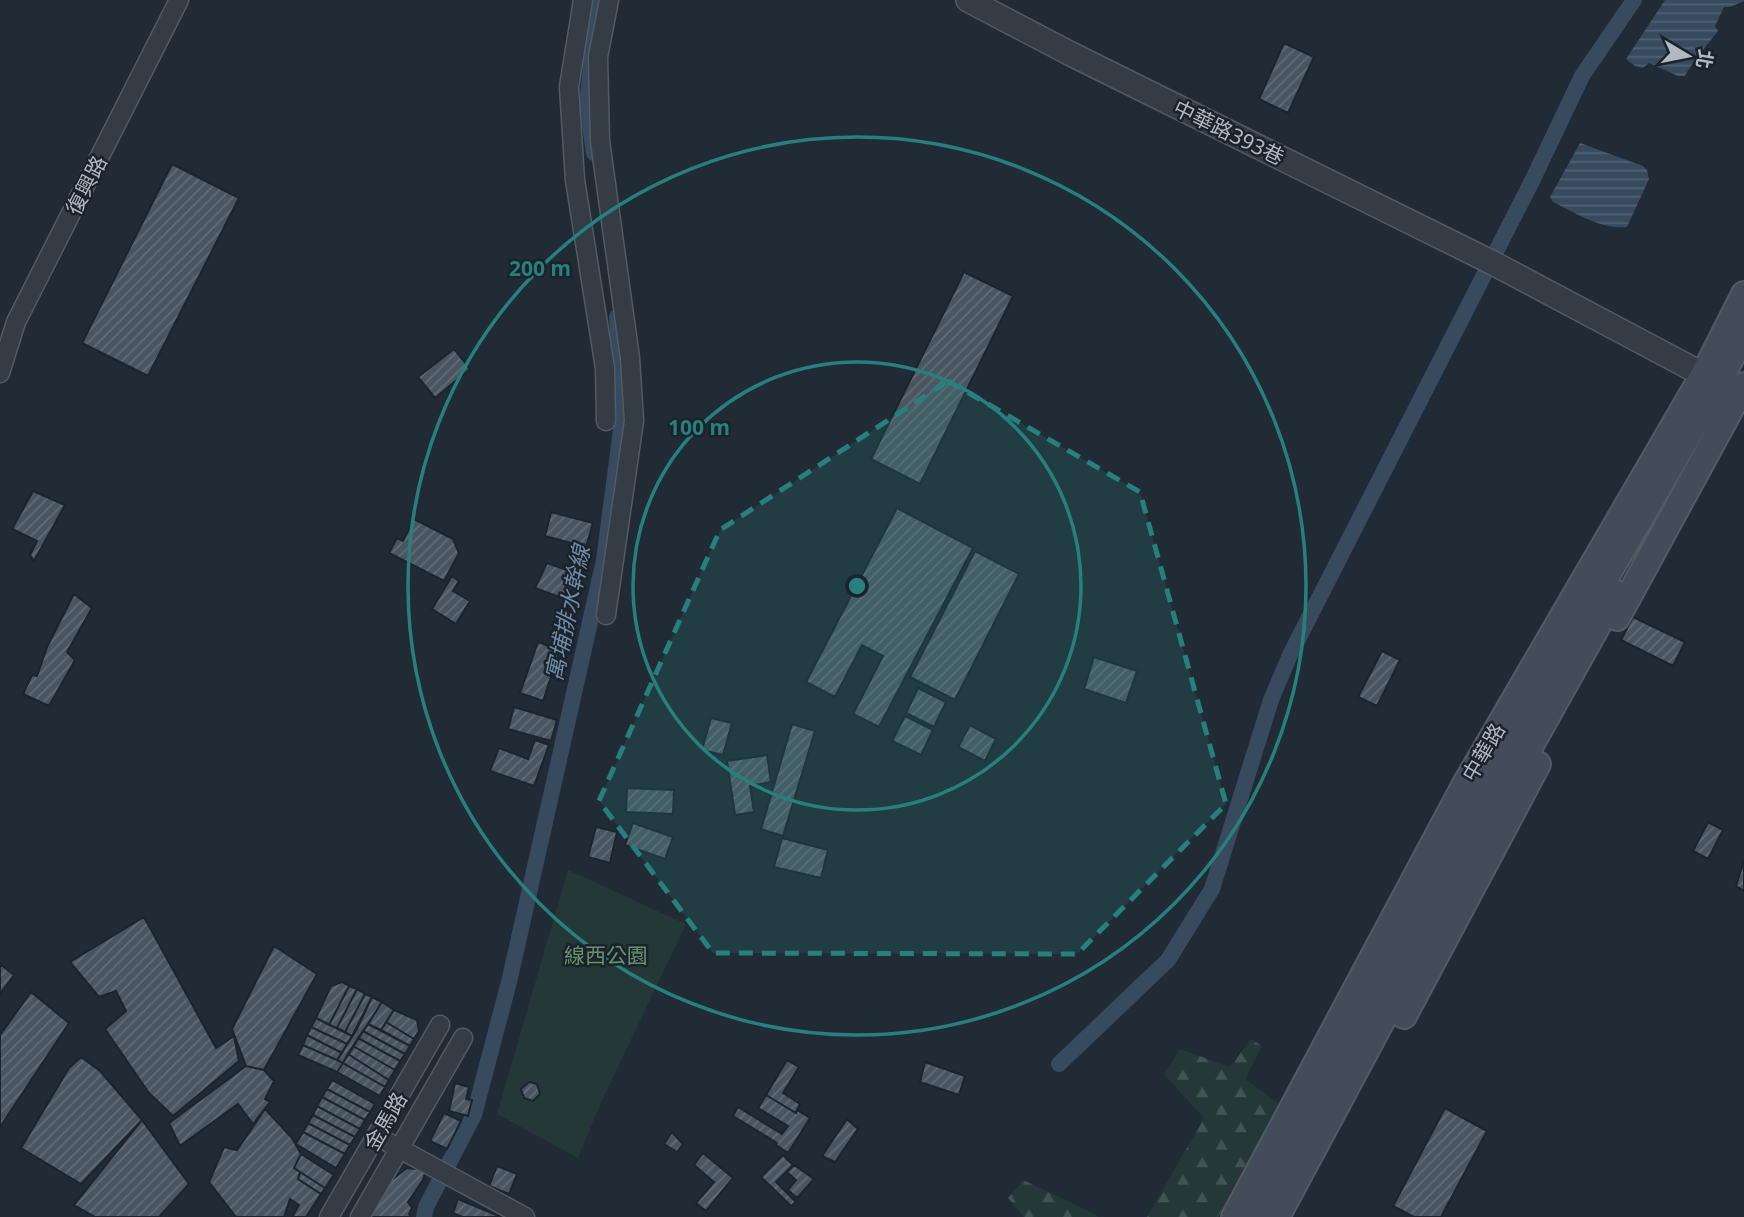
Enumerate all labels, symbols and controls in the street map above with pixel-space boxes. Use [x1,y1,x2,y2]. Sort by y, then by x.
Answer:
north arrow [1653,21,1723,91]
text: 北 [1690,47,1719,71]
street label: 中華路393巷 [1169,93,1289,171]
street label: 復興路 [59,151,113,219]
text: 200 m [509,254,571,282]
text: 100 m [668,413,730,441]
water label: 寓埔排水幹線 [537,539,598,684]
centre of rings [845,574,869,598]
street label: 中華路 [1455,718,1511,786]
park label: 線西公園 [564,941,648,969]
street label: 金馬路 [357,1087,413,1155]

